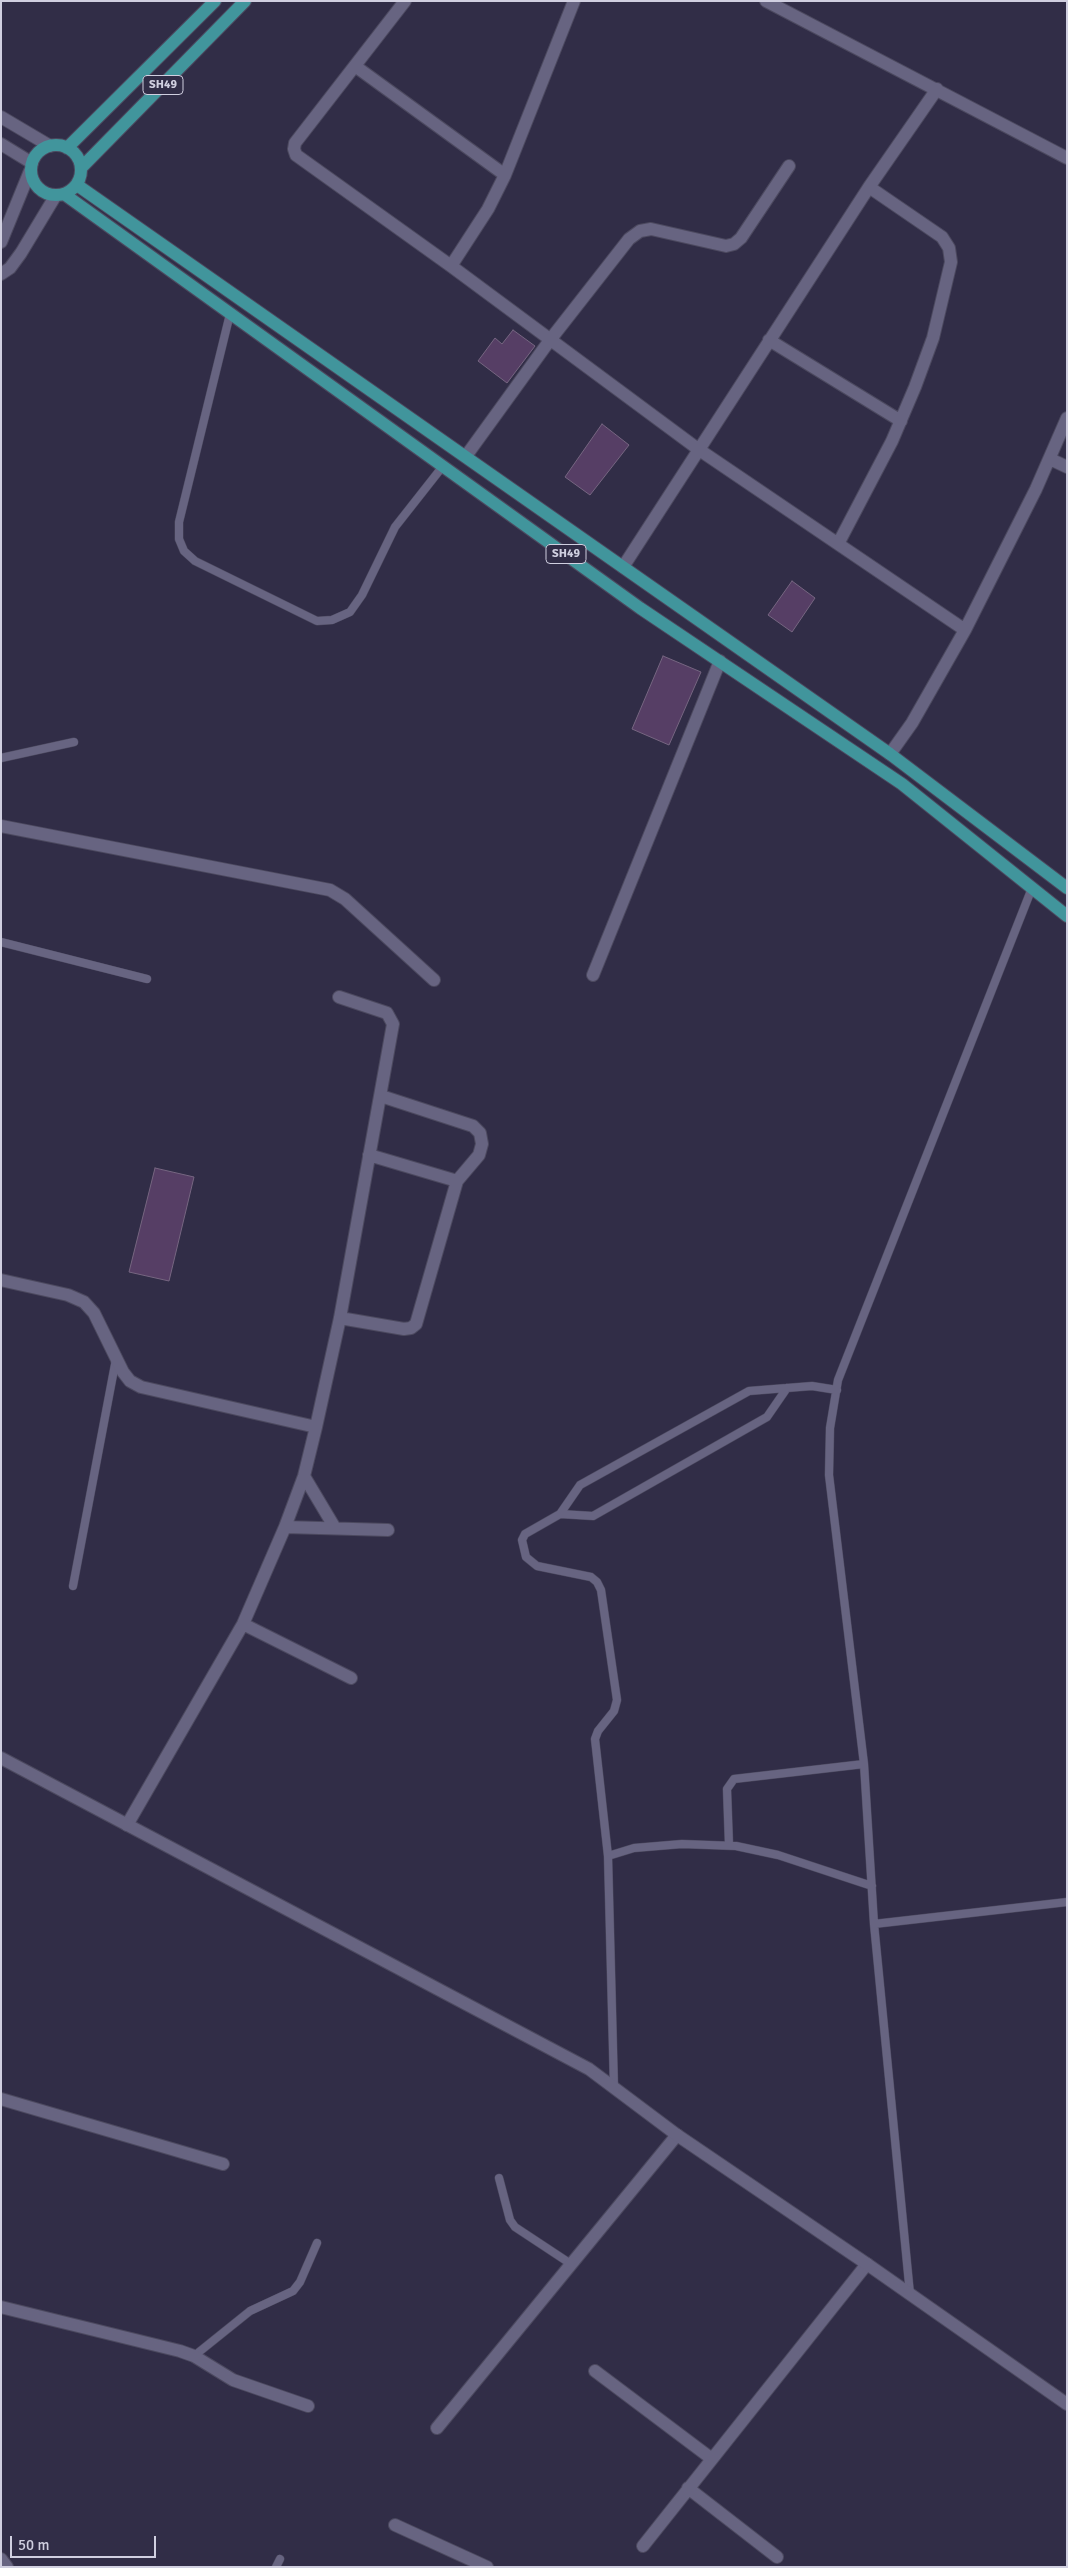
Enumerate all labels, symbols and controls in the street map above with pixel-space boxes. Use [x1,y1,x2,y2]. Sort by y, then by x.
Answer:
road number: SH49 [143,76,183,94]
road number: SH49 [546,544,586,564]
scale bar [12,2526,159,2558]
text: 50 m [18,2536,49,2554]

